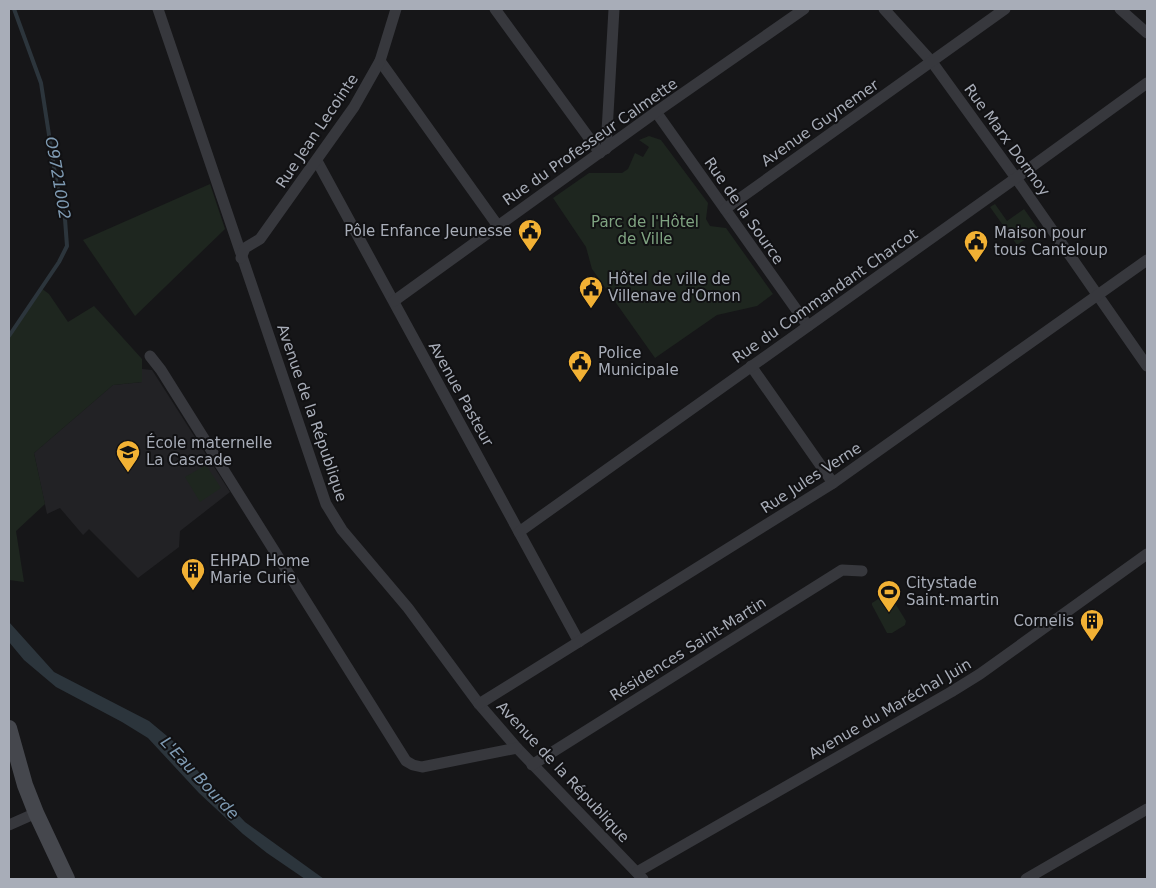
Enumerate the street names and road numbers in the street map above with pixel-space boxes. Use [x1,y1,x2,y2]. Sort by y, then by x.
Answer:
street label: Rue Jean Lecointe [272,70,362,192]
street label: Rue du Professeur Calmette [499,75,681,209]
street label: Avenue Guynemer [758,75,883,170]
street label: Rue Marx Dormoy [960,80,1054,200]
street label: Rue de la Source [700,154,788,268]
street label: Rue du Commandant Charcot [729,225,921,367]
street label: Avenue de la République [273,322,351,504]
street label: Avenue Pasteur [425,339,498,450]
street label: Rue Jules Verne [757,439,865,517]
street label: Résidences Saint-Martin [607,593,769,705]
street label: Avenue du Maréchal Juin [805,655,975,763]
street label: Avenue de la République [493,698,633,846]

